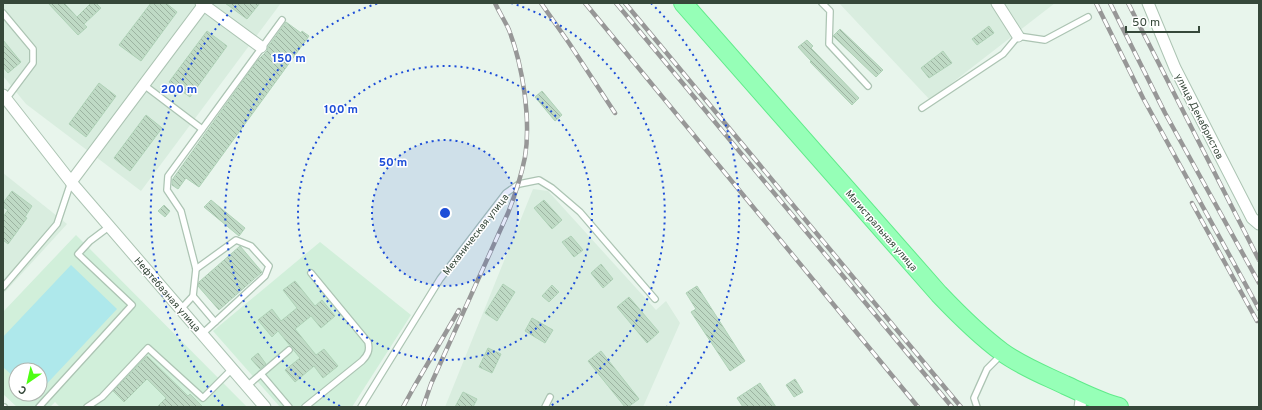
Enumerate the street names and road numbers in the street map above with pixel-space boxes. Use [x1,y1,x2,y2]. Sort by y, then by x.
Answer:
street label: улица Декабристов [1171,72,1226,162]
street label: Магистральная улица [842,188,920,274]
street label: Механическая улица [440,192,512,278]
street label: Нефтебазная улица [131,255,203,335]

